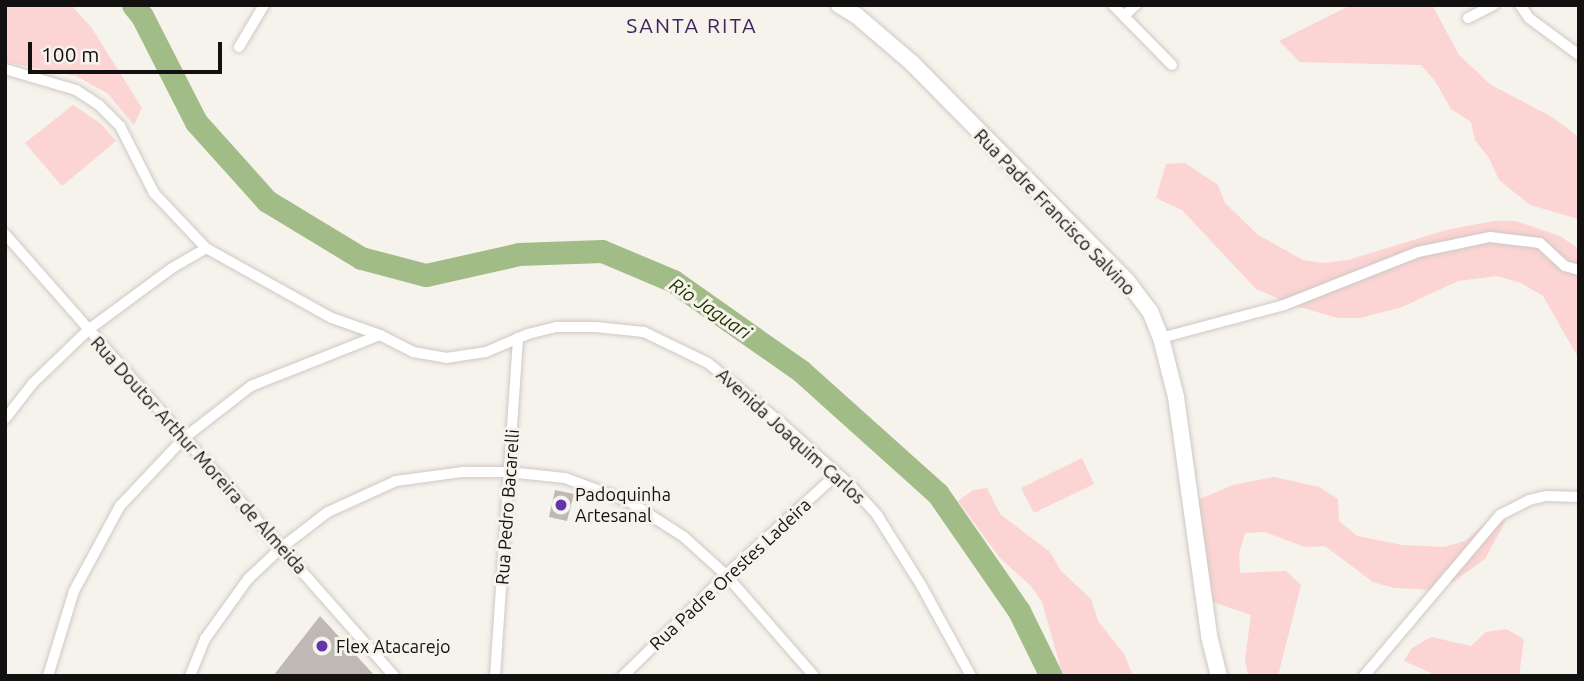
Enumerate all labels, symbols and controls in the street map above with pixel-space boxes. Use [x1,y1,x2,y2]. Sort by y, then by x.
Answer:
district label: SANTA RITA [628,12,756,38]
scale bar [32,28,226,72]
text: 100 m [41,42,99,66]
street label: Rua Padre Francisco Salvino [970,124,1140,300]
water label: Rio Jaguari [665,274,755,344]
street label: Rua Doutor Arthur Moreira de Almeida [87,332,311,578]
street label: Avenida Joaquim Carlos [712,364,870,508]
street label: Rua Pedro Bacarelli [491,428,523,586]
place label: Padoquinha Artesanal [575,484,671,526]
street label: Rua Padre Orestes Ladeira [645,494,815,654]
marker: Padoquinha Artesanal [553,497,569,513]
place label: Flex Atacarejo [336,635,451,657]
marker: Flex Atacarejo [314,638,330,654]

